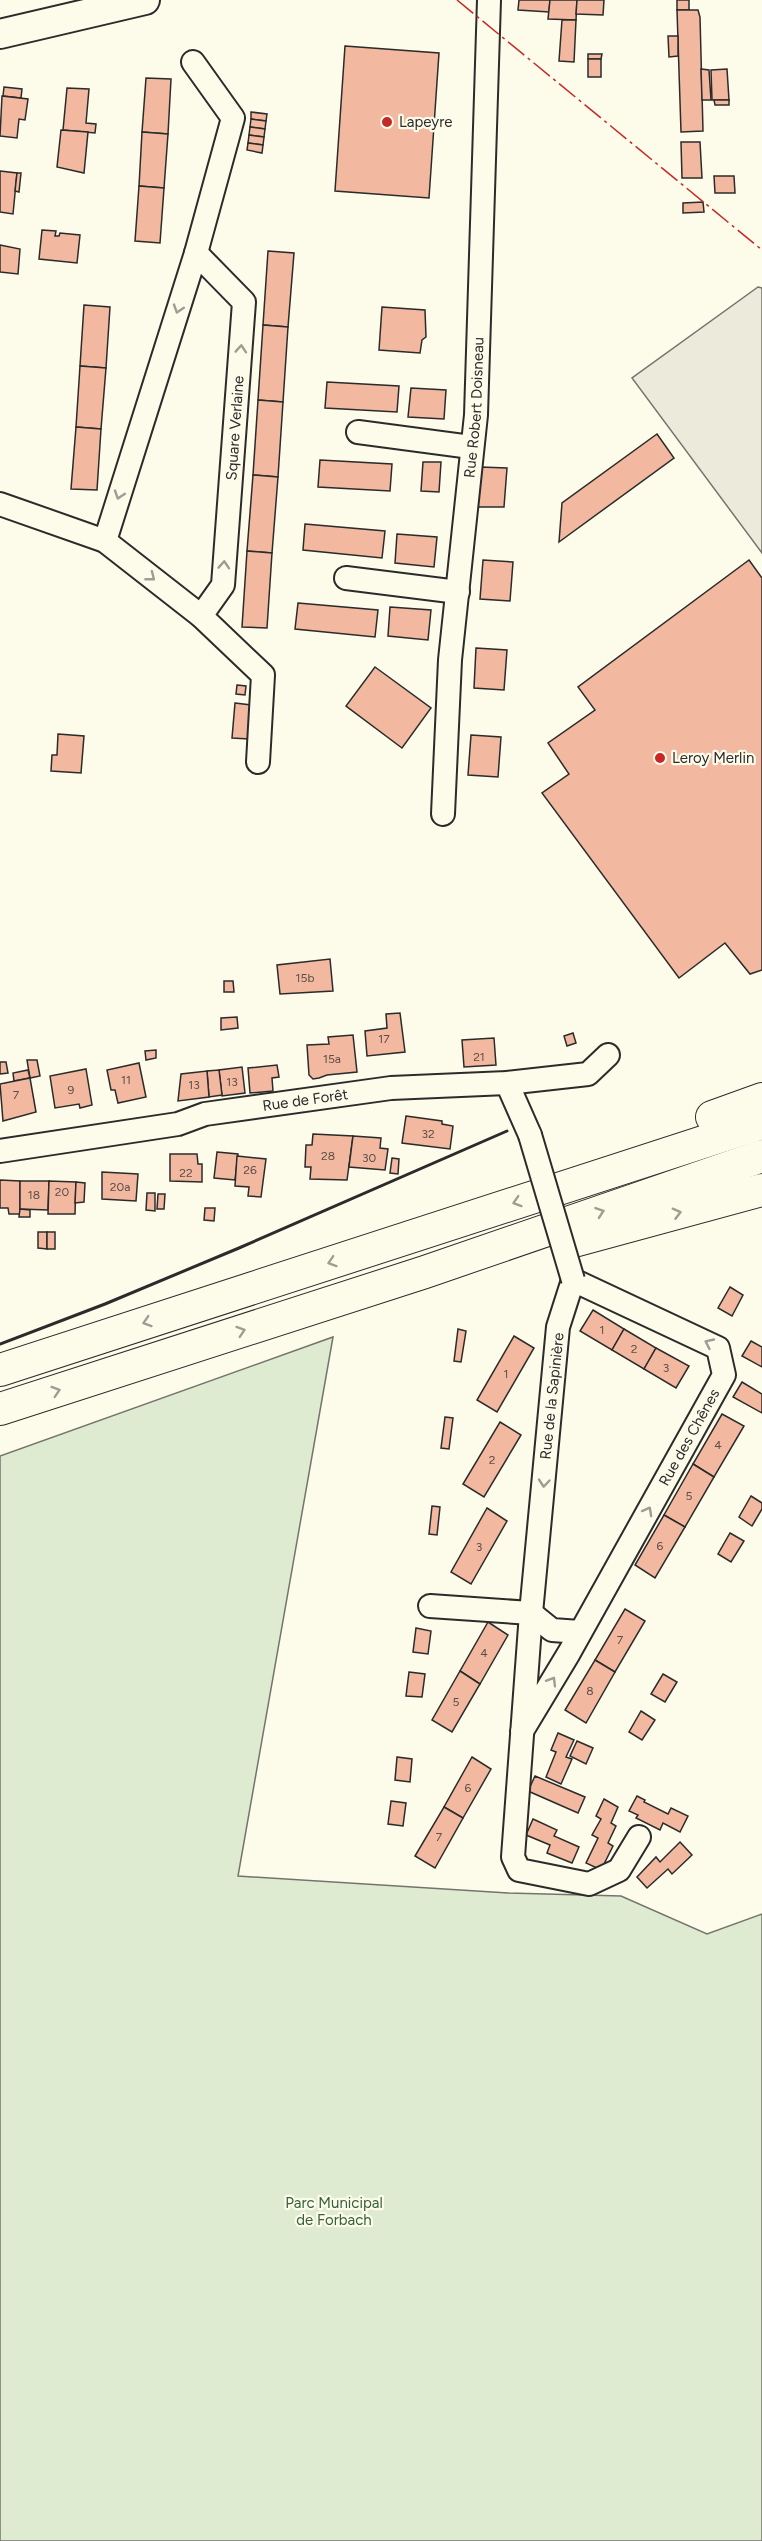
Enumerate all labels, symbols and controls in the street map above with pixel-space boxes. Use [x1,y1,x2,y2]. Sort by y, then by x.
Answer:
place label: Lapeyre [399,113,452,131]
marker: Lapeyre [380,115,394,129]
one-way arrow [173,303,185,314]
street label: Rue Robert Doisneau [460,337,487,479]
one-way arrow [234,345,247,354]
street label: Square Verlaine [222,375,248,481]
one-way arrow [114,489,126,500]
one-way arrow [217,560,230,569]
one-way arrow [144,570,155,581]
place label: Leroy Merlin [672,749,754,767]
marker: Leroy Merlin [653,751,667,765]
house number: 15b [296,971,314,985]
house number: 17 [378,1032,390,1046]
house number: 21 [473,1050,485,1064]
house number: 15a [323,1052,341,1066]
house number: 11 [121,1073,131,1087]
house number: 13 [226,1075,238,1089]
house number: 13 [188,1078,200,1092]
house number: 9 [68,1083,75,1097]
street label: Rue de Forêt [261,1085,349,1115]
house number: 7 [13,1088,20,1102]
house number: 32 [421,1127,435,1141]
house number: 28 [321,1149,335,1163]
house number: 30 [362,1151,376,1165]
house number: 26 [243,1163,257,1177]
house number: 22 [179,1166,193,1180]
house number: 20a [110,1180,130,1194]
house number: 20 [55,1185,70,1199]
house number: 18 [28,1188,40,1202]
one-way arrow [512,1194,523,1207]
one-way arrow [594,1206,605,1219]
one-way arrow [672,1208,682,1221]
one-way arrow [327,1255,338,1267]
one-way arrow [142,1315,153,1328]
house number: 1 [600,1323,604,1337]
one-way arrow [235,1326,246,1339]
street label: Rue de la Sapinière [536,1332,568,1460]
one-way arrow [704,1339,715,1351]
house number: 2 [631,1342,637,1356]
house number: 3 [663,1361,669,1375]
house number: 1 [504,1367,508,1381]
one-way arrow [50,1386,61,1399]
street label: Rue des Chênes [655,1386,724,1489]
house number: 4 [714,1438,722,1452]
house number: 2 [489,1453,495,1467]
one-way arrow [538,1478,551,1487]
house number: 5 [686,1489,693,1503]
one-way arrow [640,1507,652,1517]
house number: 6 [657,1539,664,1553]
house number: 3 [476,1540,482,1554]
house number: 7 [617,1633,624,1647]
house number: 4 [480,1646,488,1660]
one-way arrow [545,1677,557,1687]
house number: 8 [586,1684,594,1698]
house number: 5 [453,1695,460,1709]
house number: 6 [465,1781,472,1795]
house number: 7 [436,1830,443,1844]
park label: Parc Municipal de Forbach [285,2194,383,2229]

